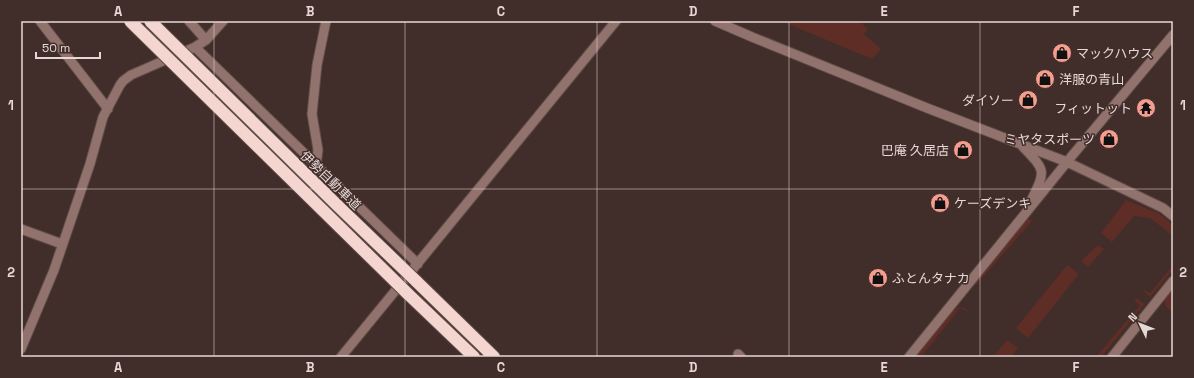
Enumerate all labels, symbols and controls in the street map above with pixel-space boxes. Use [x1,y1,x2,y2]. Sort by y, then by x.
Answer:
text: A [114,3,123,20]
text: B [306,3,315,20]
text: C [497,3,505,20]
text: D [689,3,698,20]
text: E [880,3,888,20]
text: F [1073,3,1080,20]
scale bar [36,34,100,60]
text: 50 m [42,40,70,56]
shop icon: マックハウス [1051,42,1073,64]
place label: マックハウス [1076,45,1153,62]
shop icon: 洋服の青山 [1034,68,1056,90]
place label: 洋服の青山 [1059,71,1124,88]
shop icon: ダイソー [1017,89,1039,111]
place label: ダイソー [962,92,1014,109]
text: 1 [8,97,14,114]
temple icon: フィットット [1135,97,1157,119]
text: 1 [1180,97,1186,114]
place label: フィットット [1054,100,1132,117]
shop icon: ミヤタスポーツ [1098,128,1120,150]
place label: ミヤタスポーツ [1004,131,1095,148]
shop icon: 巴庵 久居店 [952,139,974,161]
place label: 巴庵 久居店 [881,142,949,159]
street label: 伊勢自動車道 [297,147,365,214]
shop icon: ケーズデンキ [929,192,951,214]
place label: ケーズデンキ [954,195,1031,212]
text: 2 [7,264,15,281]
text: 2 [1179,264,1187,281]
shop icon: ふとんタナカ [867,267,889,289]
place label: ふとんタナカ [892,270,970,287]
north arrow [1120,304,1160,344]
text: N [1125,310,1140,325]
text: A [114,359,123,376]
text: B [306,359,315,376]
text: C [497,359,505,376]
text: D [689,359,698,376]
text: E [880,359,888,376]
text: F [1073,359,1080,376]

